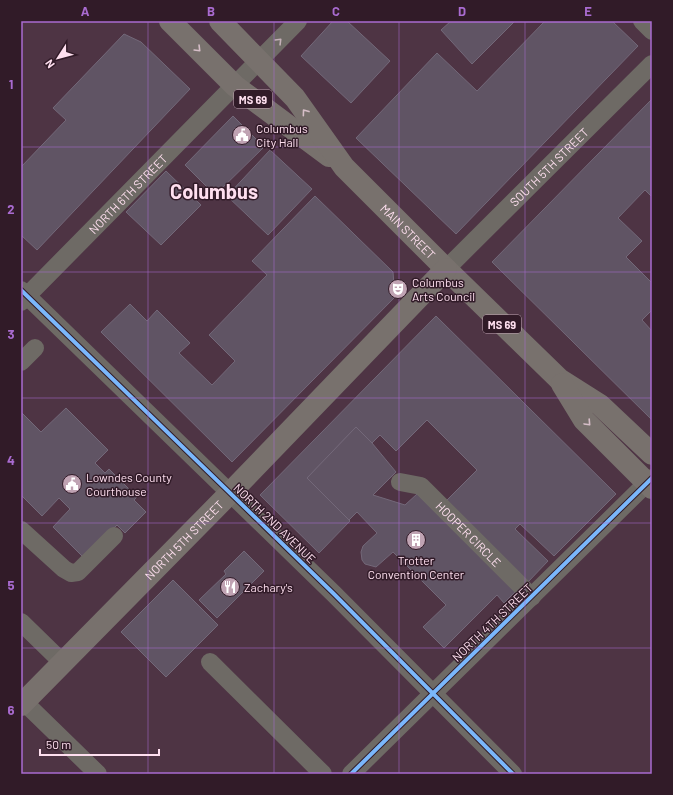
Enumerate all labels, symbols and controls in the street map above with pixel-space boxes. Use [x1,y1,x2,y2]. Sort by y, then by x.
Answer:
text: A [81,3,90,19]
text: B [207,3,215,19]
text: C [332,3,340,19]
text: D [458,3,466,19]
text: E [584,3,592,19]
north arrow [38,38,78,78]
one-way arrow [274,38,282,46]
one-way arrow [193,44,201,51]
text: N [42,57,57,71]
text: 1 [9,76,13,92]
road number: MS 69 [234,90,272,108]
one-way arrow [303,110,310,117]
place label: Columbus City Hall [256,121,308,149]
public building icon: Columbus City Hall [231,124,253,146]
street label: SOUTH 5TH STREET [507,125,591,209]
street label: NORTH 6TH STREET [86,151,170,236]
district label: Columbus [170,179,258,203]
text: 2 [7,201,15,217]
street label: MAIN STREET [378,201,439,262]
place label: Columbus Arts Council [412,275,475,303]
theatre icon: Columbus Arts Council [387,278,409,300]
road number: MS 69 [483,315,521,333]
text: 3 [7,326,15,342]
one-way arrow [583,418,590,426]
text: 4 [7,452,15,468]
place label: Lowndes County Courthouse [86,470,172,498]
public building icon: Lowndes County Courthouse [61,473,83,495]
street label: NORTH 2ND AVENUE [231,480,319,566]
street label: NORTH 5TH STREET [142,497,226,582]
street label: HOOPER CIRCLE [433,498,504,569]
building icon: Trotter Convention Center [405,529,427,551]
place label: Trotter Convention Center [368,553,465,581]
restaurant icon: Zachary's [219,576,241,598]
text: 5 [7,577,15,593]
place label: Zachary's [244,580,293,594]
street label: NORTH 4TH STREET [449,580,535,664]
text: 6 [8,702,15,718]
scale bar [40,731,159,757]
text: 50 m [46,737,71,751]

